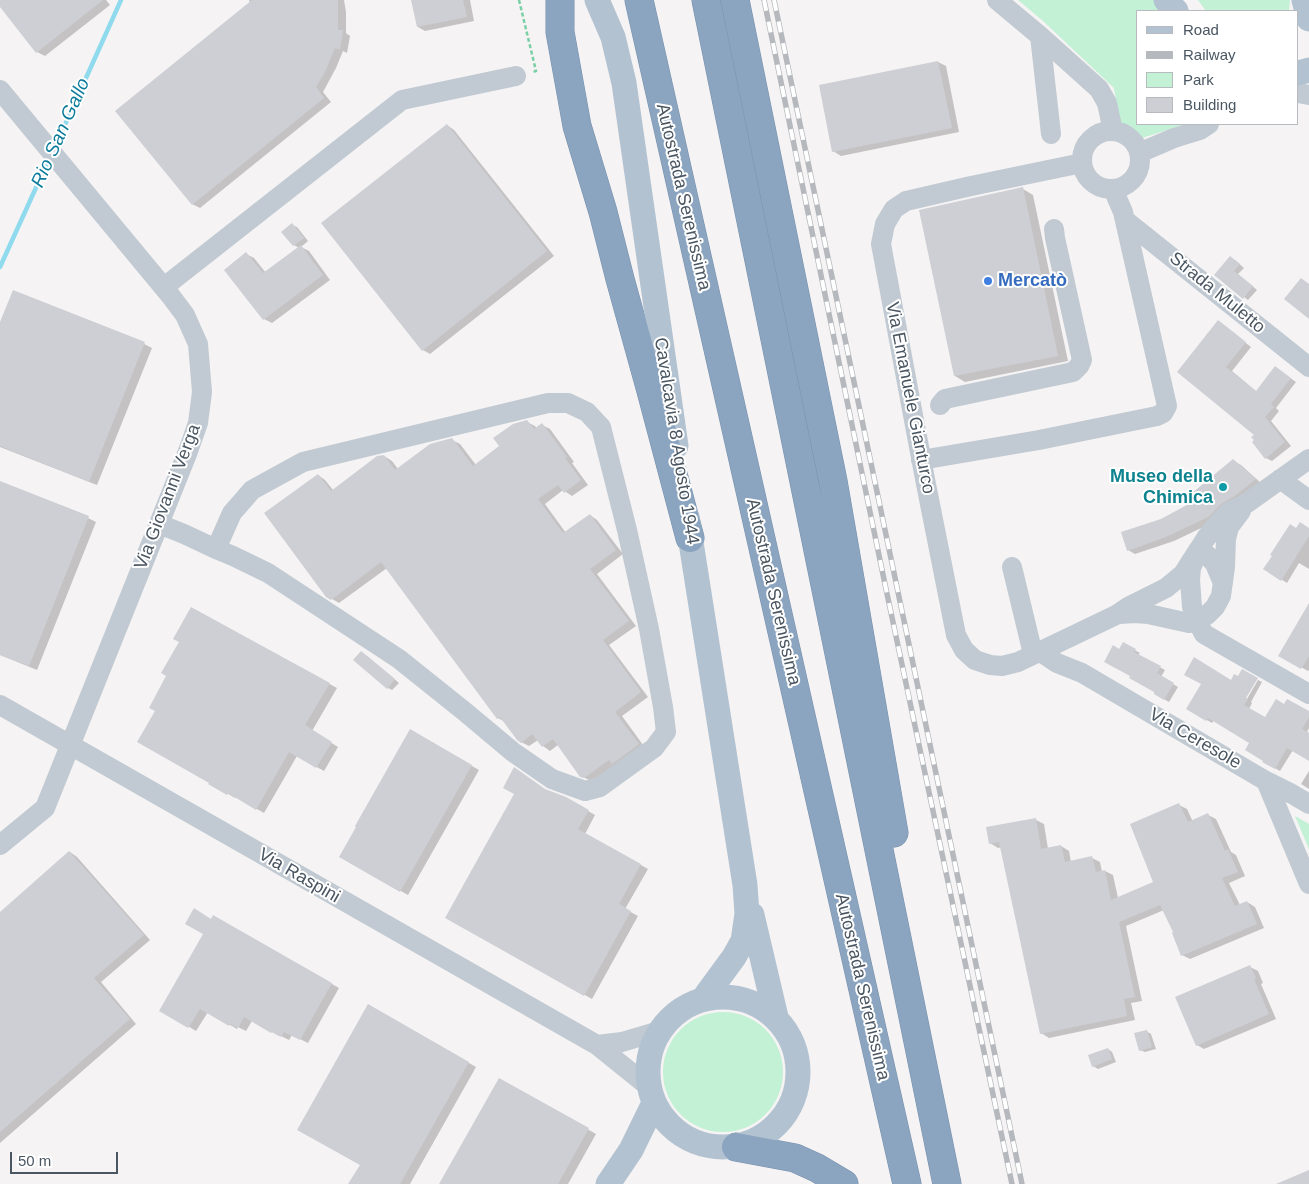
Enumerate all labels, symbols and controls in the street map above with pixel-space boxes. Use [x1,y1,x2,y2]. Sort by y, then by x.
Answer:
legend [1136,10,1299,125]
text: Road [1183,21,1219,38]
text: Railway [1183,46,1236,63]
text: Park [1183,71,1214,88]
water label: Rio San Gallo [27,75,95,191]
text: Building [1183,96,1236,113]
street label: Autostrada Serenissima [651,101,715,293]
street label: Strada Muletto [1165,248,1269,338]
place label: Mercatò [998,270,1067,292]
marker: Mercatò [982,275,994,287]
street label: Via Emanuele Gianturco [881,300,939,496]
street label: Cavalcavia 8 Agosto 1944 [649,336,703,546]
street label: Via Giovanni Verga [130,421,206,573]
place label: Museo della Chimica [1110,466,1213,508]
marker: Museo della Chimica [1217,481,1229,493]
street label: Autostrada Serenissima [741,496,805,688]
street label: Via Ceresole [1145,704,1245,774]
street label: Via Raspini [254,844,344,908]
street label: Autostrada Serenissima [830,891,894,1083]
scale bar [12,1142,120,1174]
text: 50 m [18,1152,51,1169]

